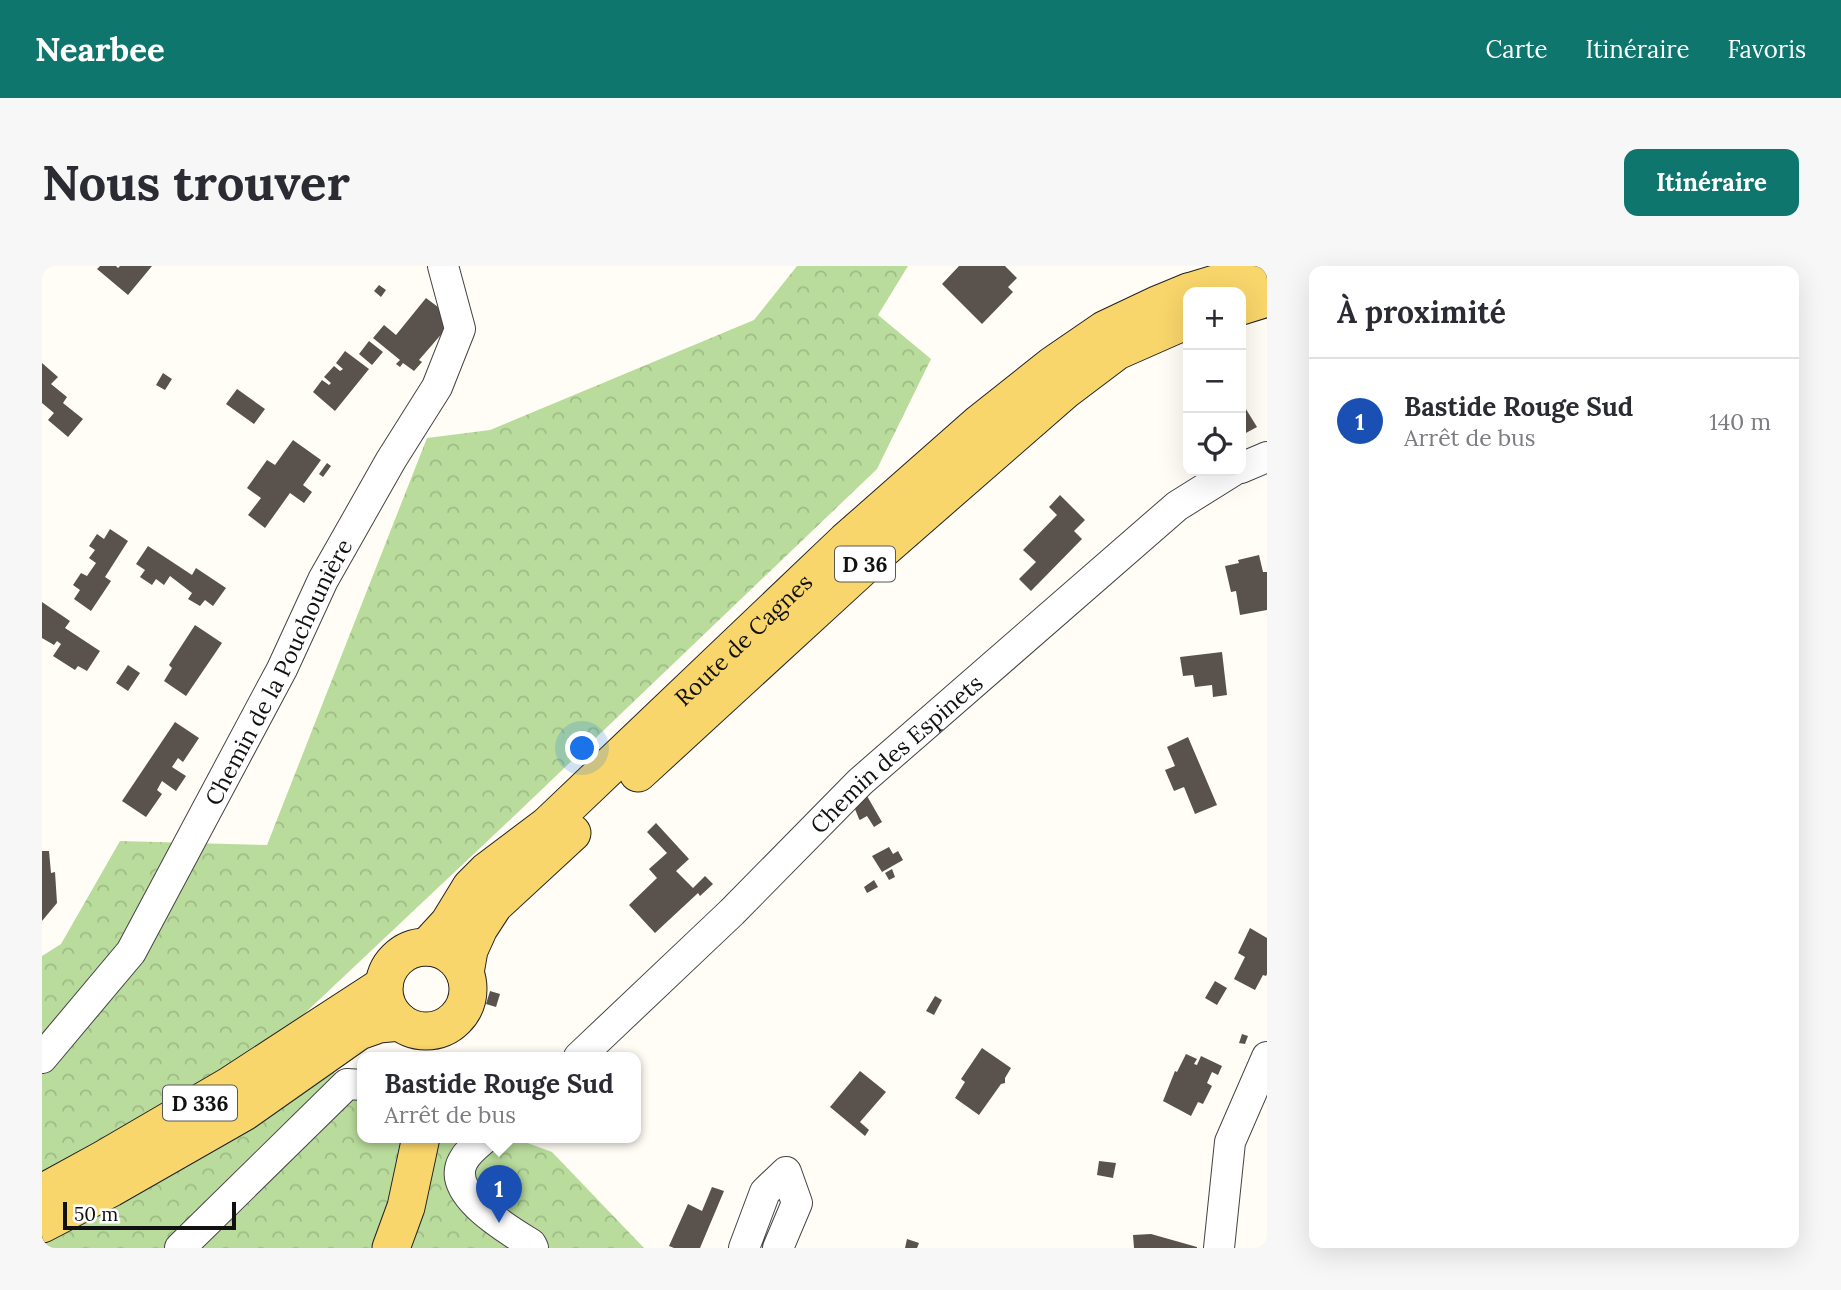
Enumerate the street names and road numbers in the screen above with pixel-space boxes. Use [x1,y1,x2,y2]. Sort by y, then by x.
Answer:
street label: Chemin de la Pouchounière [198,533,358,810]
road number: D 36 [835,546,895,582]
street label: Route de Cagnes [668,567,818,712]
street label: Chemin des Espinets [803,668,988,839]
road number: D 336 [163,1086,237,1120]

